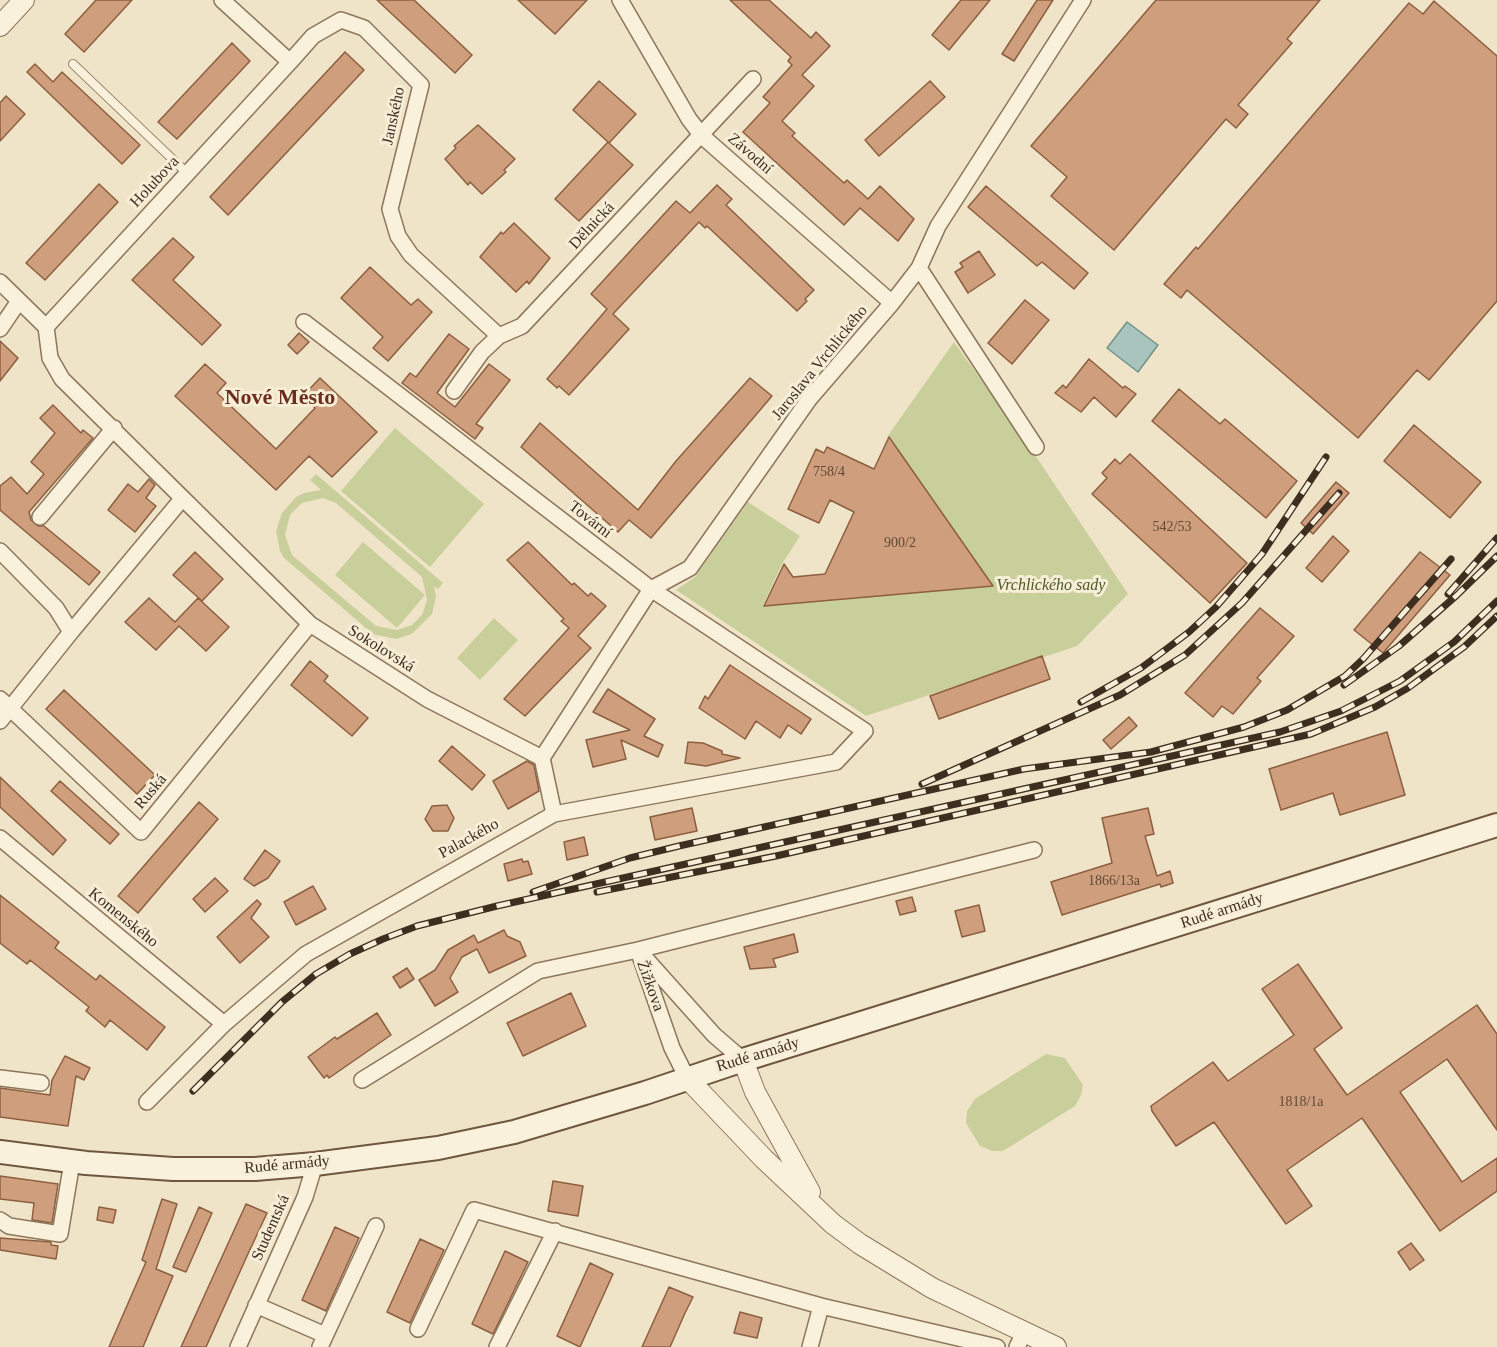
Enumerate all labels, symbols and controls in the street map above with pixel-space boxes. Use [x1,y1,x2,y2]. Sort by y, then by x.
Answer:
street label: Janského [379,85,409,147]
street label: Závodní [724,129,776,179]
street label: Holubova [126,152,184,212]
street label: Dělnická [565,198,619,254]
street label: Jaroslava Vrchlického [768,302,872,424]
district label: Nové Město [225,385,335,411]
house number: 758/4 [813,464,845,480]
street label: Tovární [565,497,615,543]
house number: 542/53 [1153,519,1191,535]
house number: 900/2 [884,535,916,551]
park label: Vrchlického sady [997,576,1105,596]
street label: Sokolovská [344,621,418,677]
street label: Ruská [131,771,171,813]
street label: Palackého [436,815,502,863]
house number: 1866/13a [1088,873,1140,889]
street label: Komenského [84,884,162,952]
street label: Rudé armády [1178,889,1266,933]
street label: Žižkova [632,958,668,1014]
street label: Rudé armády [714,1033,802,1077]
house number: 1818/1a [1278,1094,1324,1110]
street label: Rudé armády [243,1152,331,1178]
street label: Studentská [248,1192,294,1264]

